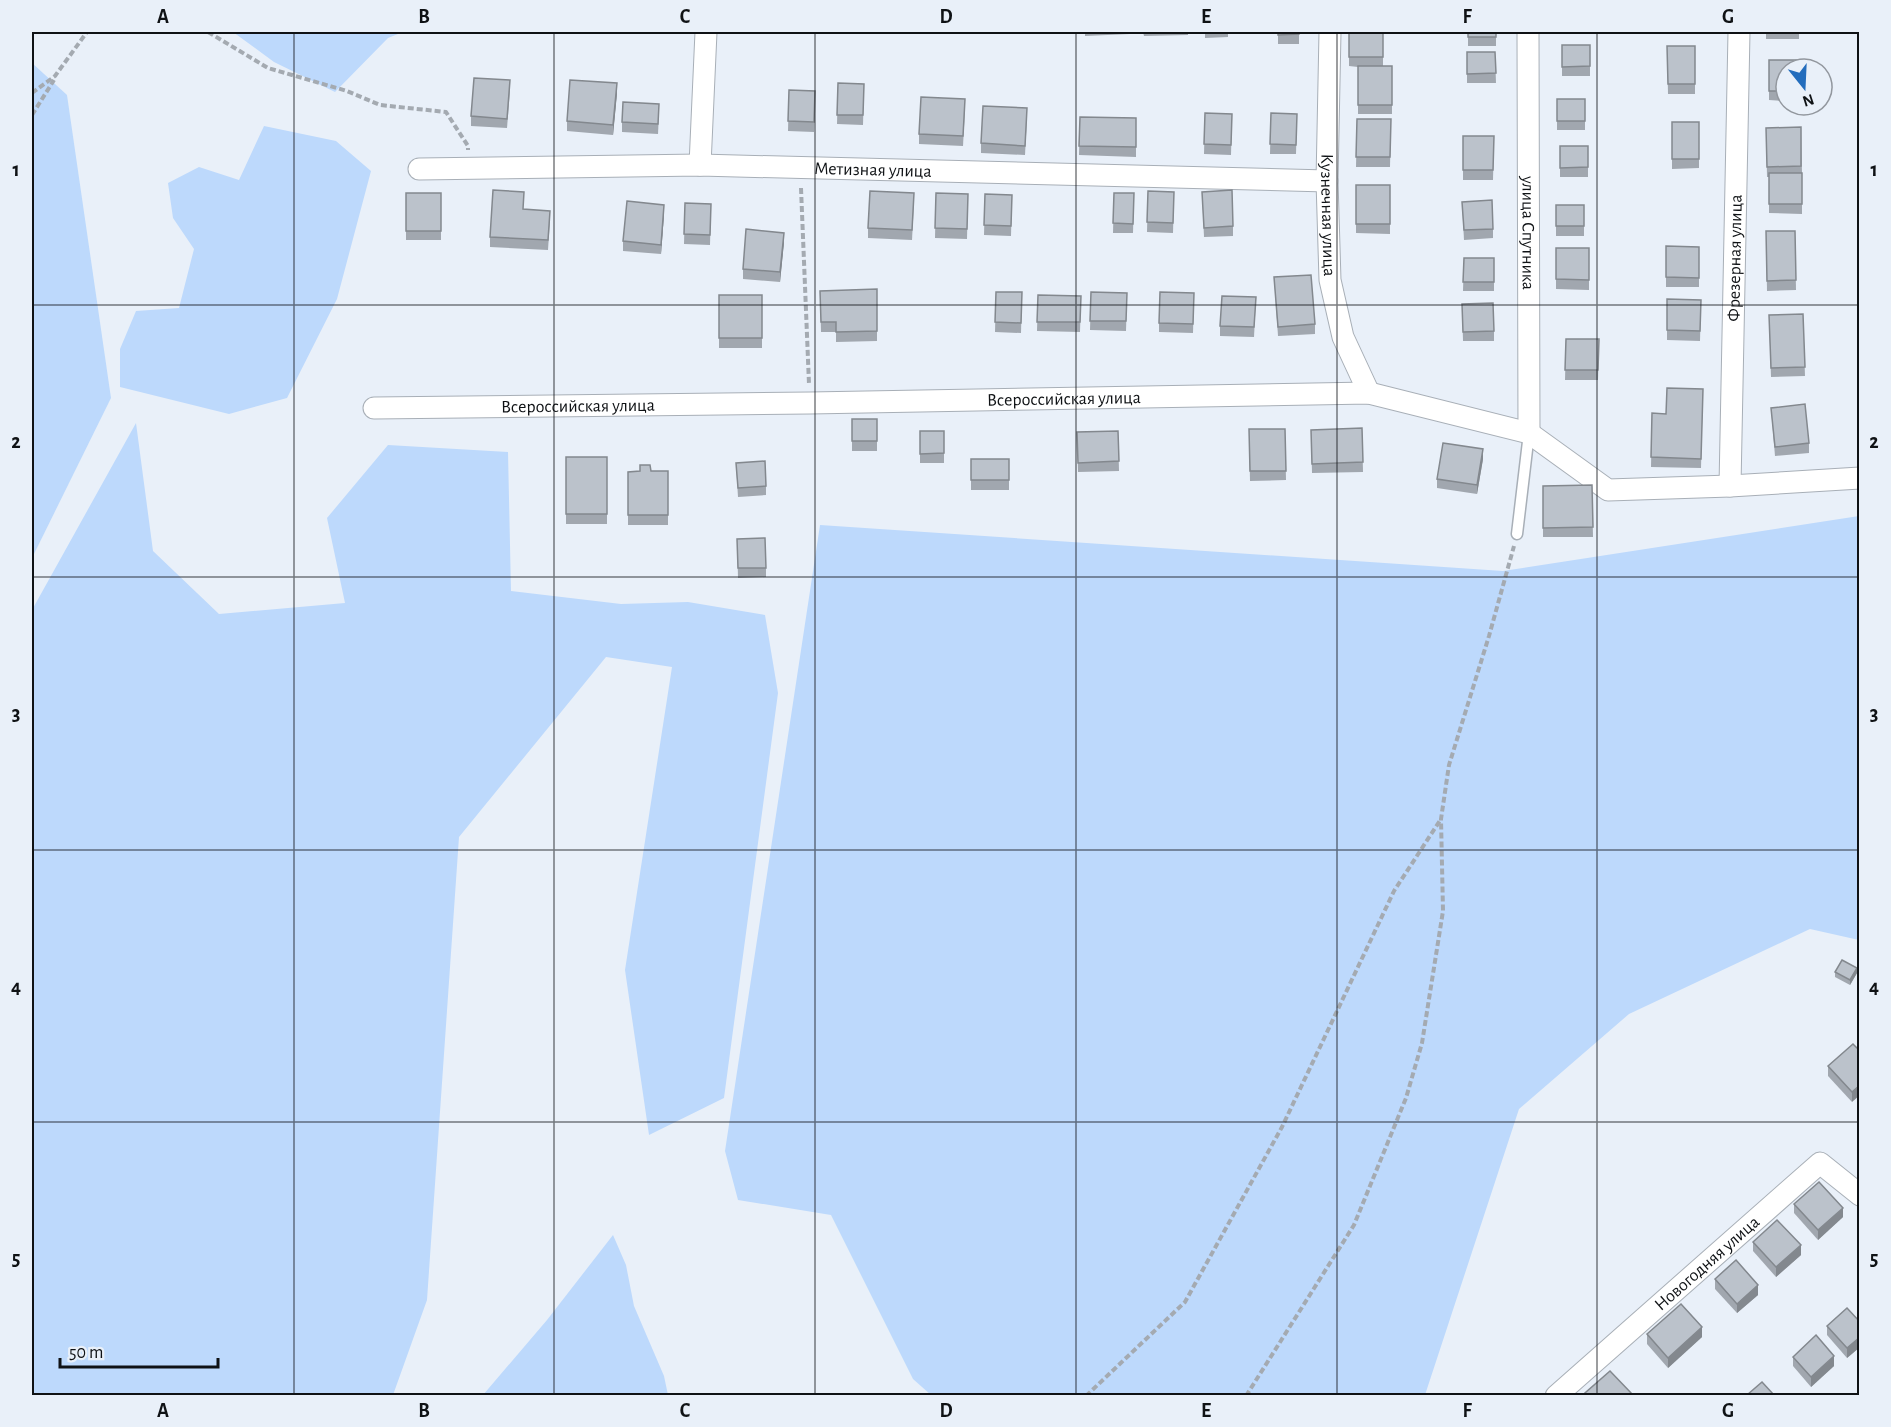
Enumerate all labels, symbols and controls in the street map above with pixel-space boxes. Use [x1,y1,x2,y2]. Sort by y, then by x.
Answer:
text: A [157,7,169,27]
text: B [418,7,430,27]
text: C [680,7,691,27]
text: D [939,7,953,27]
text: E [1201,7,1211,27]
text: F [1462,7,1472,27]
text: G [1722,7,1734,27]
north arrow [1774,57,1834,117]
text: N [1801,91,1816,110]
street label: Кузнечная улица [1317,153,1338,277]
text: 1 [12,160,20,180]
street label: Метизная улица [814,160,932,181]
text: 1 [1870,160,1878,180]
street label: улица Спутника [1518,175,1537,290]
street label: Фрезерная улица [1725,194,1746,322]
street label: Всероссийская улица [987,389,1141,410]
street label: Всероссийская улица [501,397,655,417]
text: 2 [11,432,21,452]
text: 2 [1869,432,1879,452]
text: 3 [12,704,20,724]
text: 3 [1870,704,1878,724]
text: 4 [11,977,21,997]
text: 4 [1869,977,1879,997]
street label: Новогодняя улица [1651,1213,1763,1315]
text: 5 [12,1249,20,1269]
text: 5 [1870,1249,1878,1269]
scale bar [60,1331,218,1369]
text: 50 m [69,1344,103,1362]
text: A [157,1401,169,1421]
text: B [418,1401,430,1421]
text: C [680,1401,691,1421]
text: D [939,1401,953,1421]
text: E [1201,1401,1211,1421]
text: F [1462,1401,1472,1421]
text: G [1722,1401,1734,1421]

